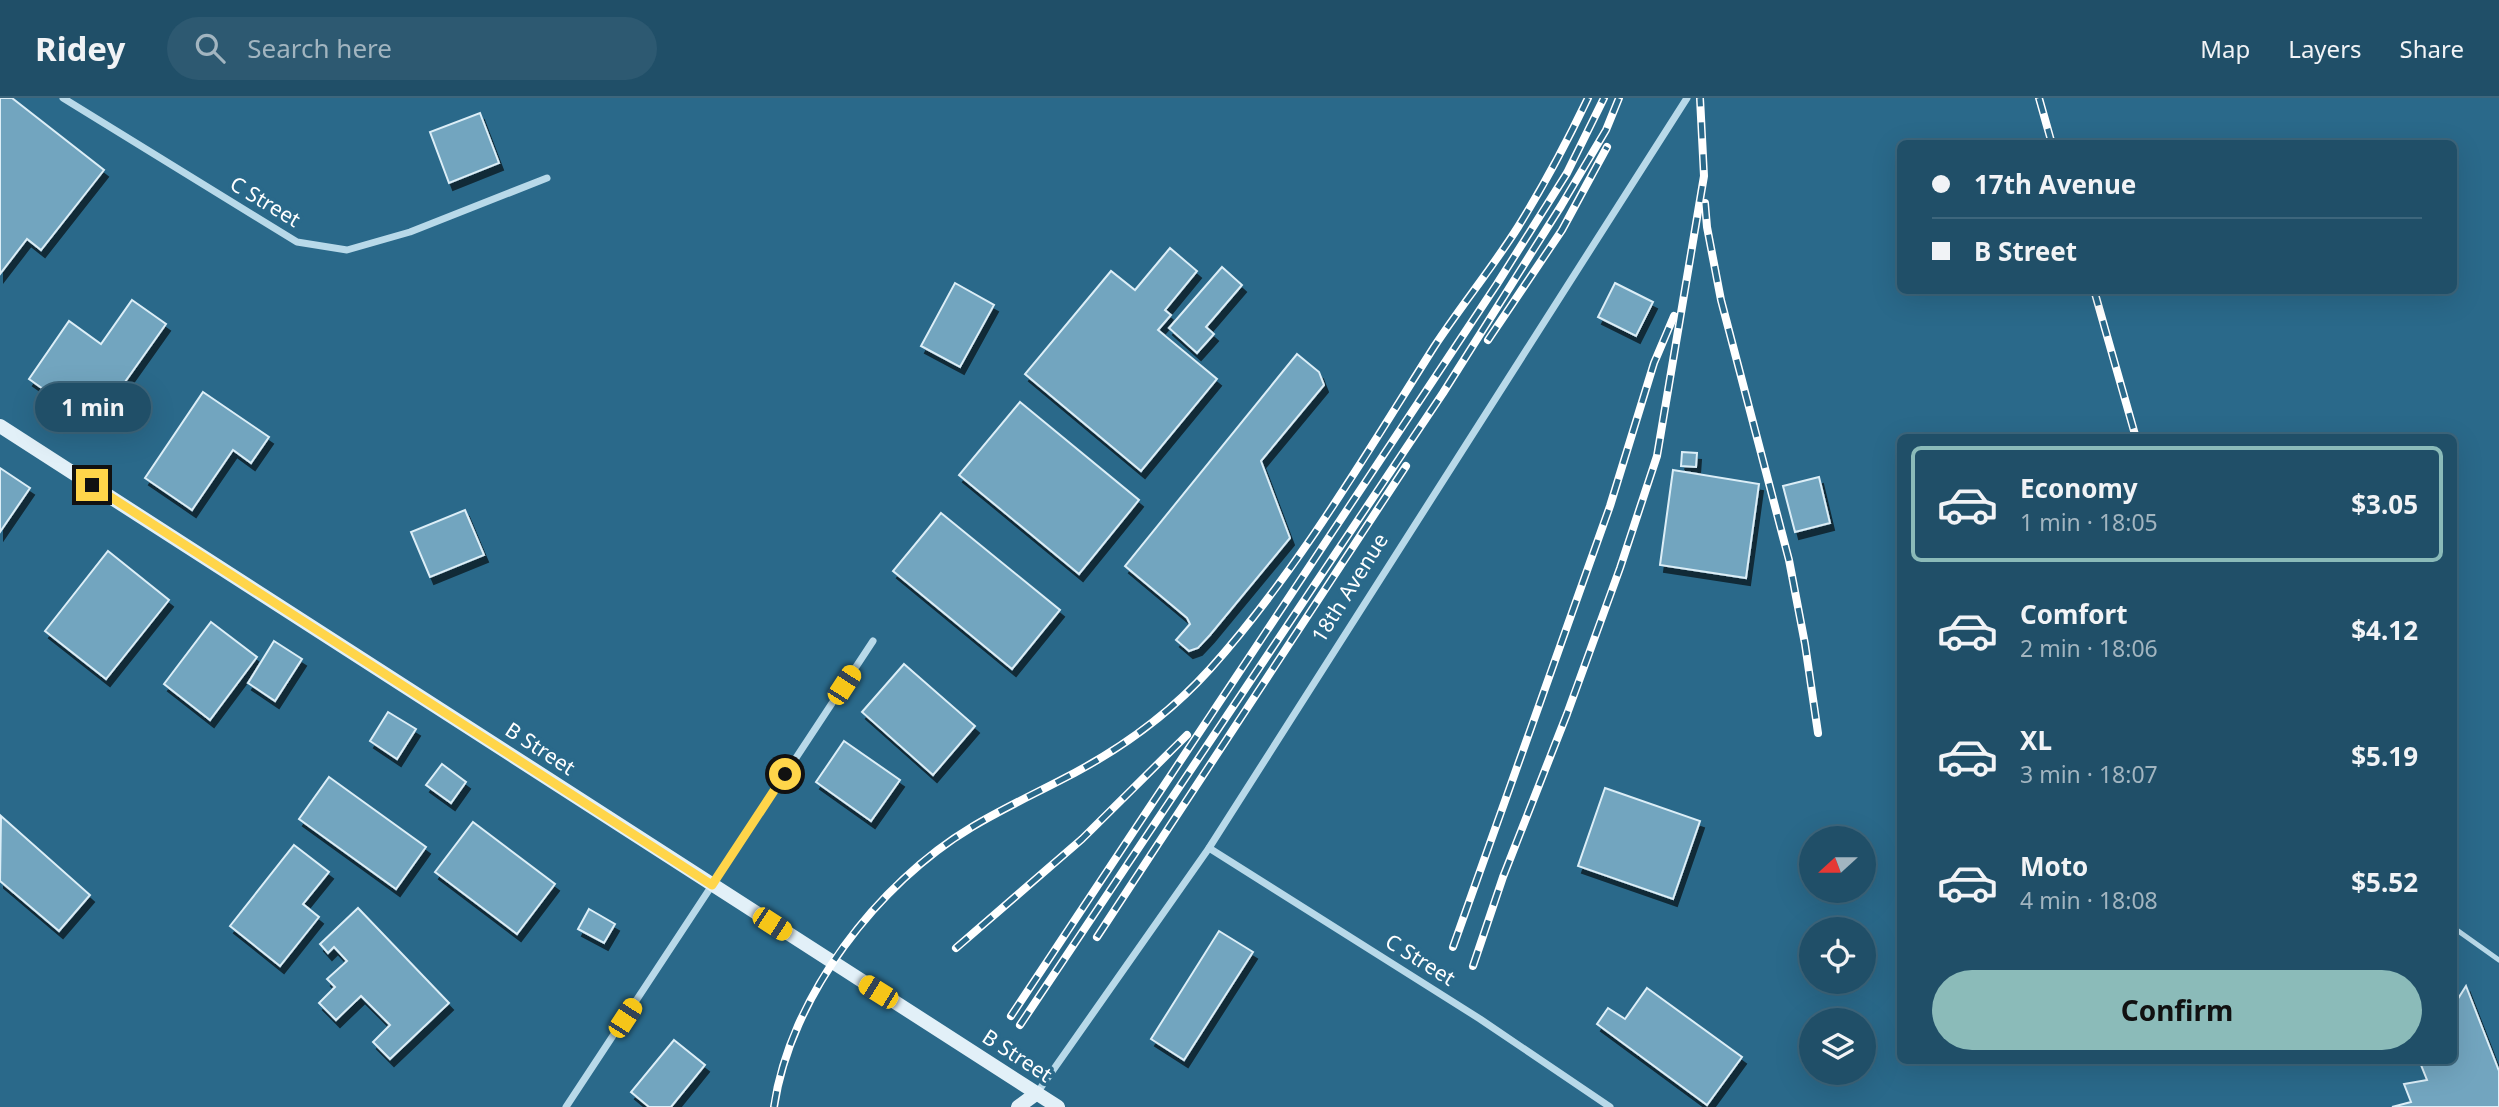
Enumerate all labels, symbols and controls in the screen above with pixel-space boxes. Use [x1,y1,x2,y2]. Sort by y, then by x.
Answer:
search box [167,17,657,80]
text: Ridey [35,26,125,71]
icon: search [191,29,229,67]
text: Search here [247,30,392,66]
text: Map [2200,32,2250,65]
text: Layers [2288,32,2362,65]
text: Share [2400,32,2464,65]
text: 17th Avenue [1974,166,2136,202]
street label: C Street [225,169,306,233]
text: B Street [1974,233,2077,269]
callout: 1 min [34,384,150,432]
text: 1 min [61,391,125,423]
route end [76,469,108,501]
text: Economy [2020,470,2138,506]
icon: car [1936,473,1999,536]
text: $3.05 [2351,486,2418,522]
text: 1 min · 18:05 [2020,506,2158,538]
street label: 18th Avenue [1304,528,1394,647]
text: Comfort [2020,596,2128,632]
icon: car [1936,599,1999,662]
text: $4.12 [2351,612,2418,648]
text: 2 min · 18:06 [2020,632,2158,664]
car [824,662,865,708]
street label: B Street [500,715,581,781]
text: XL [2020,722,2052,758]
icon: car [1936,725,1999,788]
text: $5.19 [2351,738,2418,774]
route start [769,758,801,790]
text: 3 min · 18:07 [2020,758,2158,790]
north arrow [1799,826,1876,903]
map controls [1799,826,1876,1085]
text: Moto [2020,848,2088,884]
icon: car [1936,851,1999,914]
text: $5.52 [2351,864,2418,900]
text: 4 min · 18:08 [2020,884,2158,916]
car [749,904,796,944]
button: locate [1799,917,1876,994]
street label: C Street [1380,927,1461,992]
button: Confirm [1932,970,2422,1050]
car [855,972,902,1012]
car [605,995,646,1041]
button: layers [1799,1008,1876,1085]
street label: B Street [977,1022,1058,1088]

